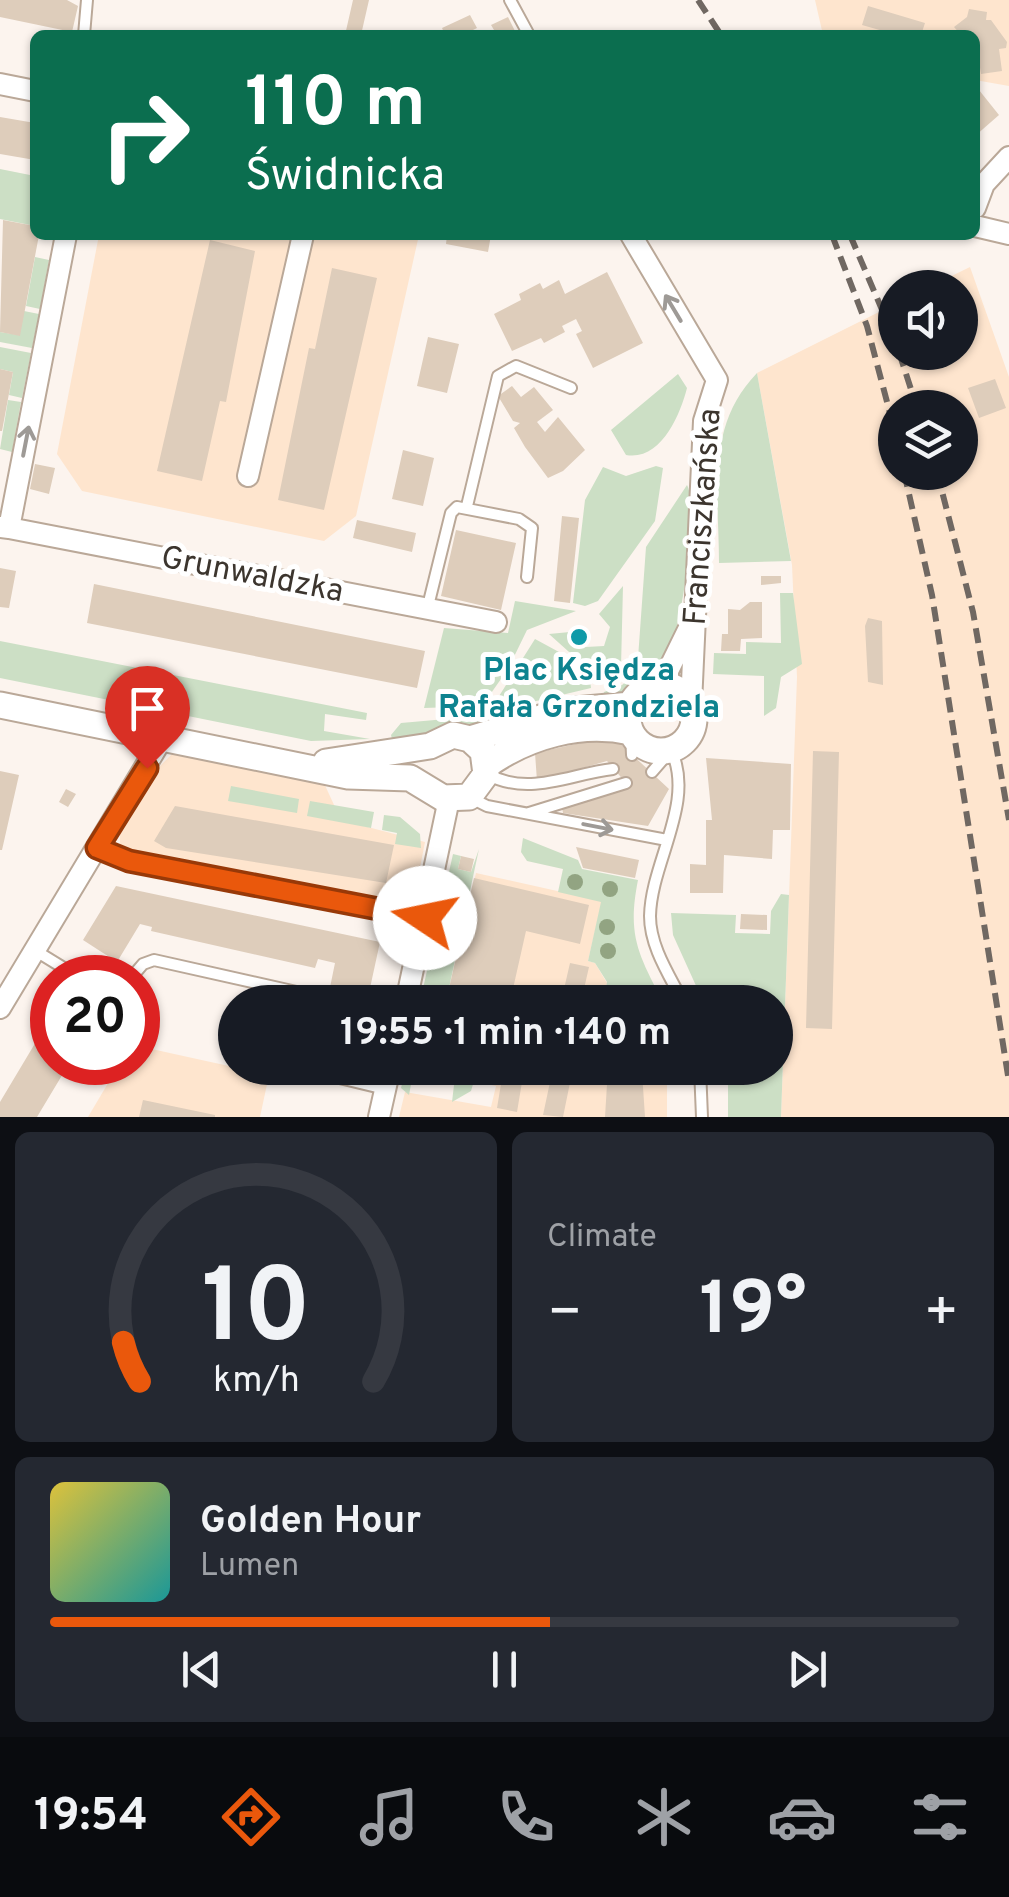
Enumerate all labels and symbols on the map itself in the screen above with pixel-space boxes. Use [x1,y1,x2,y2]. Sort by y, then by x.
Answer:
one-way arrow [663,294,683,323]
street label: Franciszkańska [676,407,732,627]
one-way arrow [17,426,36,458]
street label: Grunwaldzka [157,539,347,613]
marker: Plac Księdza Rafała Grzondziela [568,626,590,648]
place label: Plac Księdza Rafała Grzondziela [438,652,720,729]
pin [105,666,190,769]
one-way arrow [581,818,613,837]
position arrow [373,866,477,970]
speed limit sign: 20 [30,955,160,1085]

